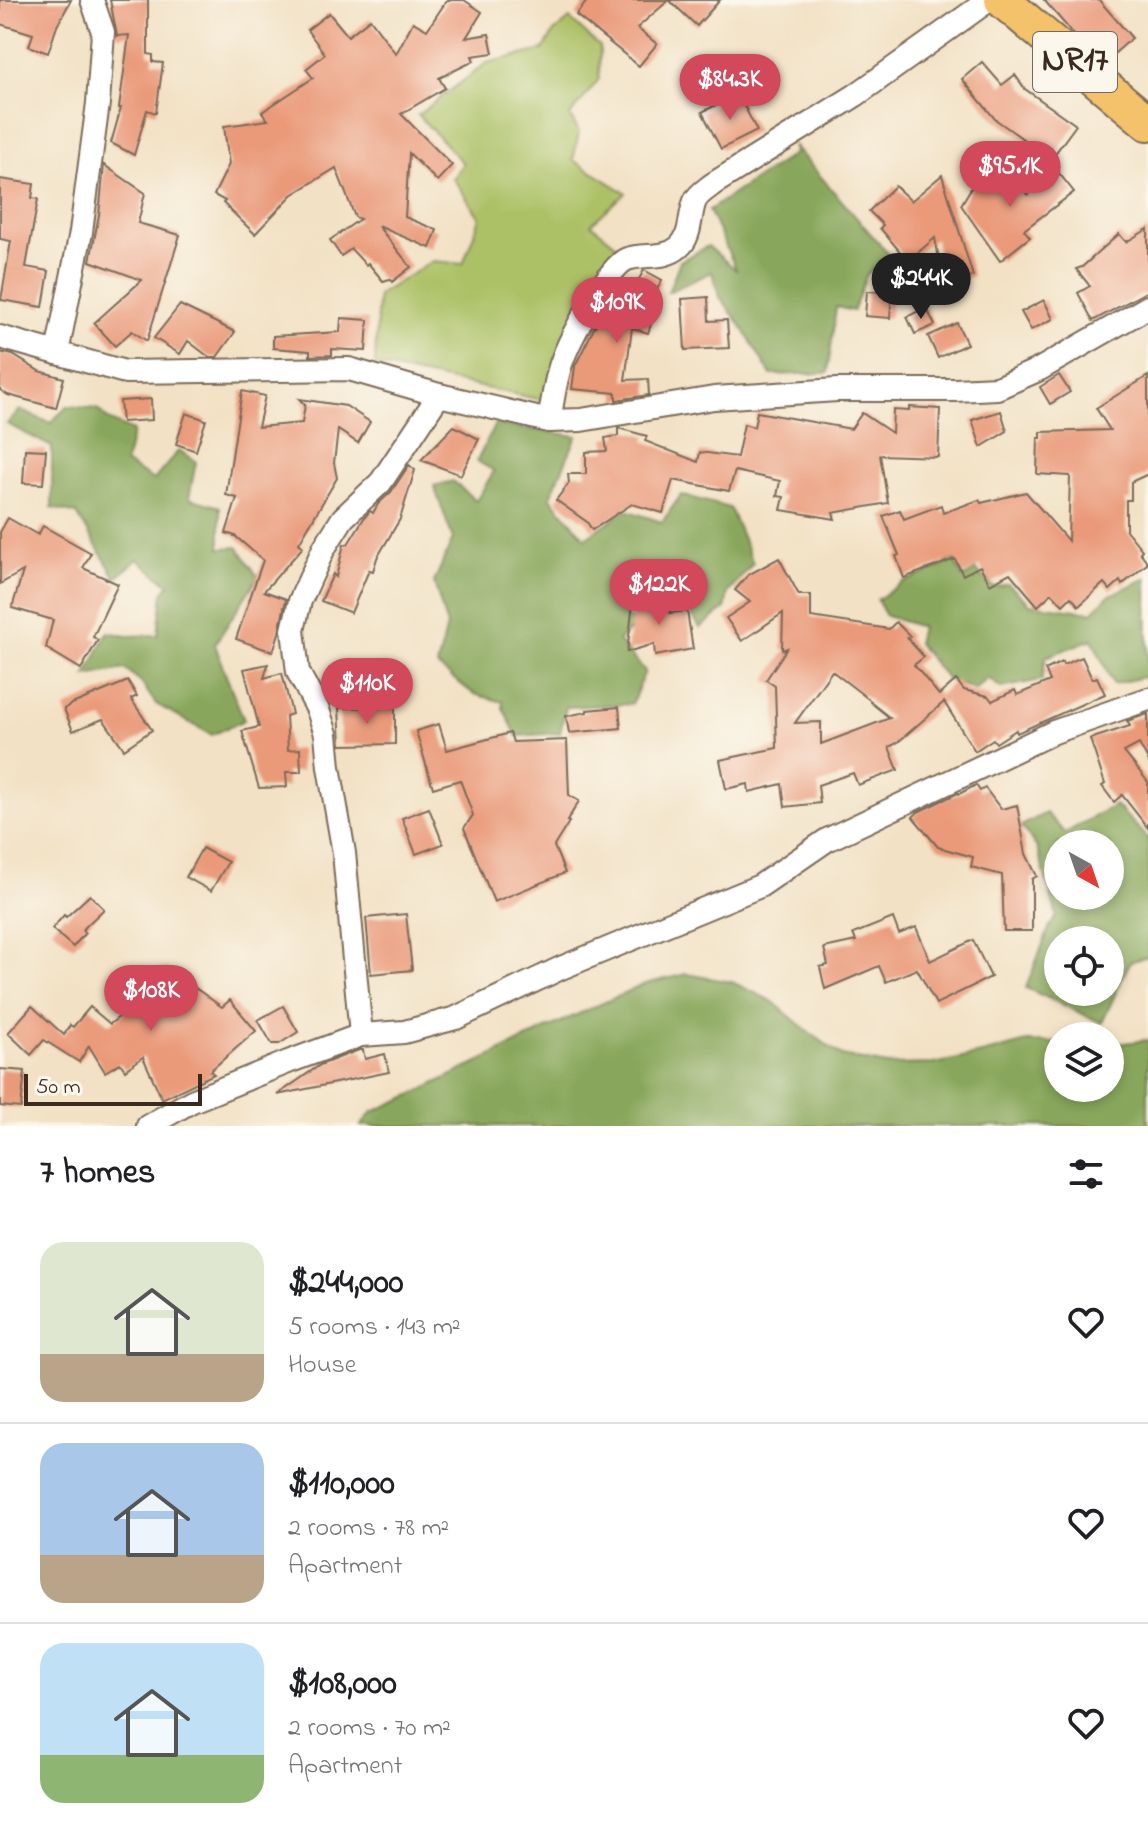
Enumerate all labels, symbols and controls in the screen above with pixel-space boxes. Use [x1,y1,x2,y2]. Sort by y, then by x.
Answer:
road number: NR17 [1033,32,1117,92]
pin: $84.3K [665,54,795,122]
text: $84.3K [698,61,762,99]
pin: $95.1K [945,141,1075,209]
text: $95.1K [978,148,1042,186]
pin: $244K [865,253,977,321]
text: $244K [890,260,952,298]
pin: $109K [561,277,673,345]
text: $109K [589,284,645,322]
pin: $122K [603,559,715,627]
text: $122K [628,566,690,604]
pin: $110K [311,658,423,726]
text: $110K [339,665,395,703]
north arrow [1044,830,1124,910]
map controls [1044,830,1124,1102]
button: locate [1044,926,1124,1006]
pin: $108K [95,965,207,1033]
text: $108K [122,972,180,1010]
button: layers [1044,1022,1124,1102]
scale bar [24,1070,202,1106]
text: 50 m [36,1072,81,1104]
text: 7 homes [40,1149,155,1199]
icon: filters [1064,1152,1108,1196]
text: $244,000 [288,1259,403,1309]
icon: home [104,1274,200,1370]
icon: heart [1064,1300,1108,1344]
text: 5 rooms · 143 m² [288,1309,461,1347]
text: House [288,1347,356,1385]
text: $110,000 [288,1460,395,1510]
icon: home [104,1475,200,1571]
icon: heart [1064,1501,1108,1545]
text: 2 rooms · 78 m² [288,1510,449,1548]
text: Apartment [288,1548,402,1586]
text: $108,000 [288,1660,397,1710]
icon: home [104,1675,200,1771]
icon: heart [1064,1701,1108,1745]
text: 2 rooms · 70 m² [288,1710,451,1748]
text: Apartment [288,1748,402,1786]

